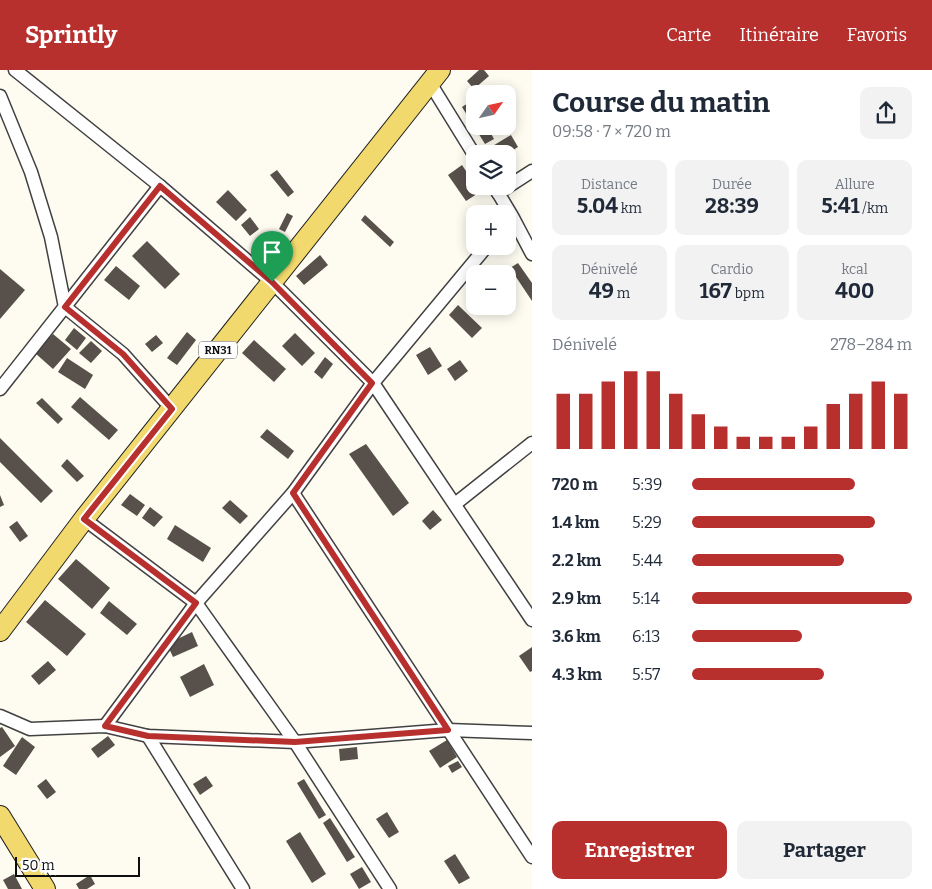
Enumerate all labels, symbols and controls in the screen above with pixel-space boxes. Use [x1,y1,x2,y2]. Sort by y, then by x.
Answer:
text: Sprintly [25,21,117,49]
text: Carte [666,24,711,46]
text: Itinéraire [739,24,819,46]
text: Favoris [847,24,907,46]
north arrow [466,85,516,135]
map controls [466,85,516,315]
text: Course du matin [552,86,770,119]
button: share [860,87,912,139]
text: 09:58 · 7 × 720 m [552,122,671,141]
button: layers [466,145,516,195]
text: Distance [581,176,638,193]
text: Durée [712,176,752,193]
text: Allure [835,176,875,193]
text: 5.04 [577,193,618,219]
text: 28:39 [705,193,759,219]
text: 5:41 [821,193,860,219]
text: km [618,200,642,217]
text: /km [860,200,888,217]
button: + [466,205,516,255]
pin [251,231,293,282]
icon: arrive [258,238,286,266]
text: Dénivelé [581,261,638,278]
text: Cardio [711,261,753,278]
text: kcal [842,261,868,278]
button: − [466,265,516,315]
text: 49 [589,278,614,304]
text: 167 [699,278,732,304]
text: 400 [835,278,874,304]
text: m [614,285,630,302]
text: bpm [732,285,765,302]
text: Dénivelé [552,335,617,354]
text: 278–284 m [830,335,912,354]
road number: RN31 [199,342,237,358]
text: 720 m [552,475,598,494]
text: 5:39 [632,475,662,494]
text: 1.4 km [552,513,600,532]
text: 5:29 [632,513,662,532]
text: 2.2 km [552,551,601,570]
text: 5:44 [632,551,663,570]
text: 2.9 km [552,589,601,608]
text: 5:14 [632,589,660,608]
text: 3.6 km [552,627,601,646]
text: 6:13 [632,627,660,646]
text: 4.3 km [552,665,602,684]
text: 5:57 [632,665,660,684]
button: Enregistrer [552,821,727,879]
button: Partager [737,821,912,879]
scale bar [15,854,140,877]
text: 50 m [22,857,55,874]

